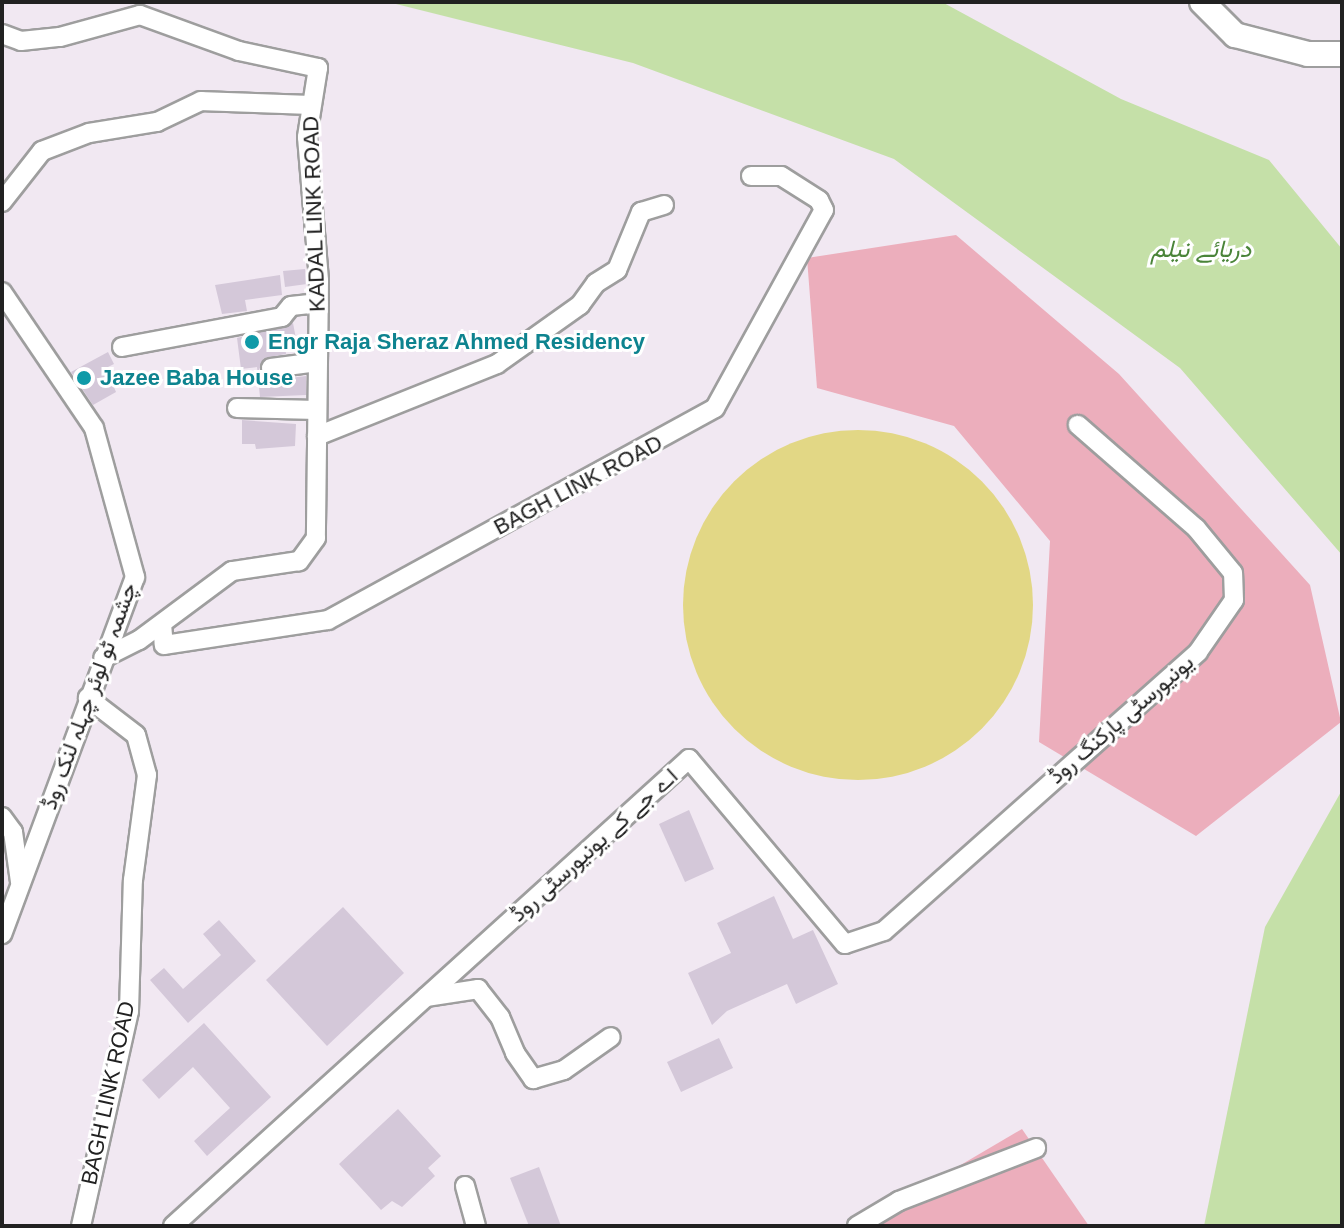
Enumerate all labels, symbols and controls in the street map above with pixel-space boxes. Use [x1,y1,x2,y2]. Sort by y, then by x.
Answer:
street label: KADAL LINK ROAD [297,115,331,313]
water label: دریائے نیلم [1151,235,1251,263]
place label: Engr Raja Sheraz Ahmed Residency [268,329,646,355]
marker: Engr Raja Sheraz Ahmed Residency [243,333,261,351]
place label: Jazee Baba House [100,365,293,391]
marker: Jazee Baba House [75,369,93,387]
street label: BAGH LINK ROAD [489,429,667,541]
street label: چشمہ ٹو لوئر چہلہ لنک روڈ [36,579,142,813]
street label: یونیورسٹی پارکنگ روڈ [1043,649,1199,789]
street label: اے جے کے یونیورسٹی روڈ [505,763,683,927]
street label: BAGH LINK ROAD [76,999,140,1187]

